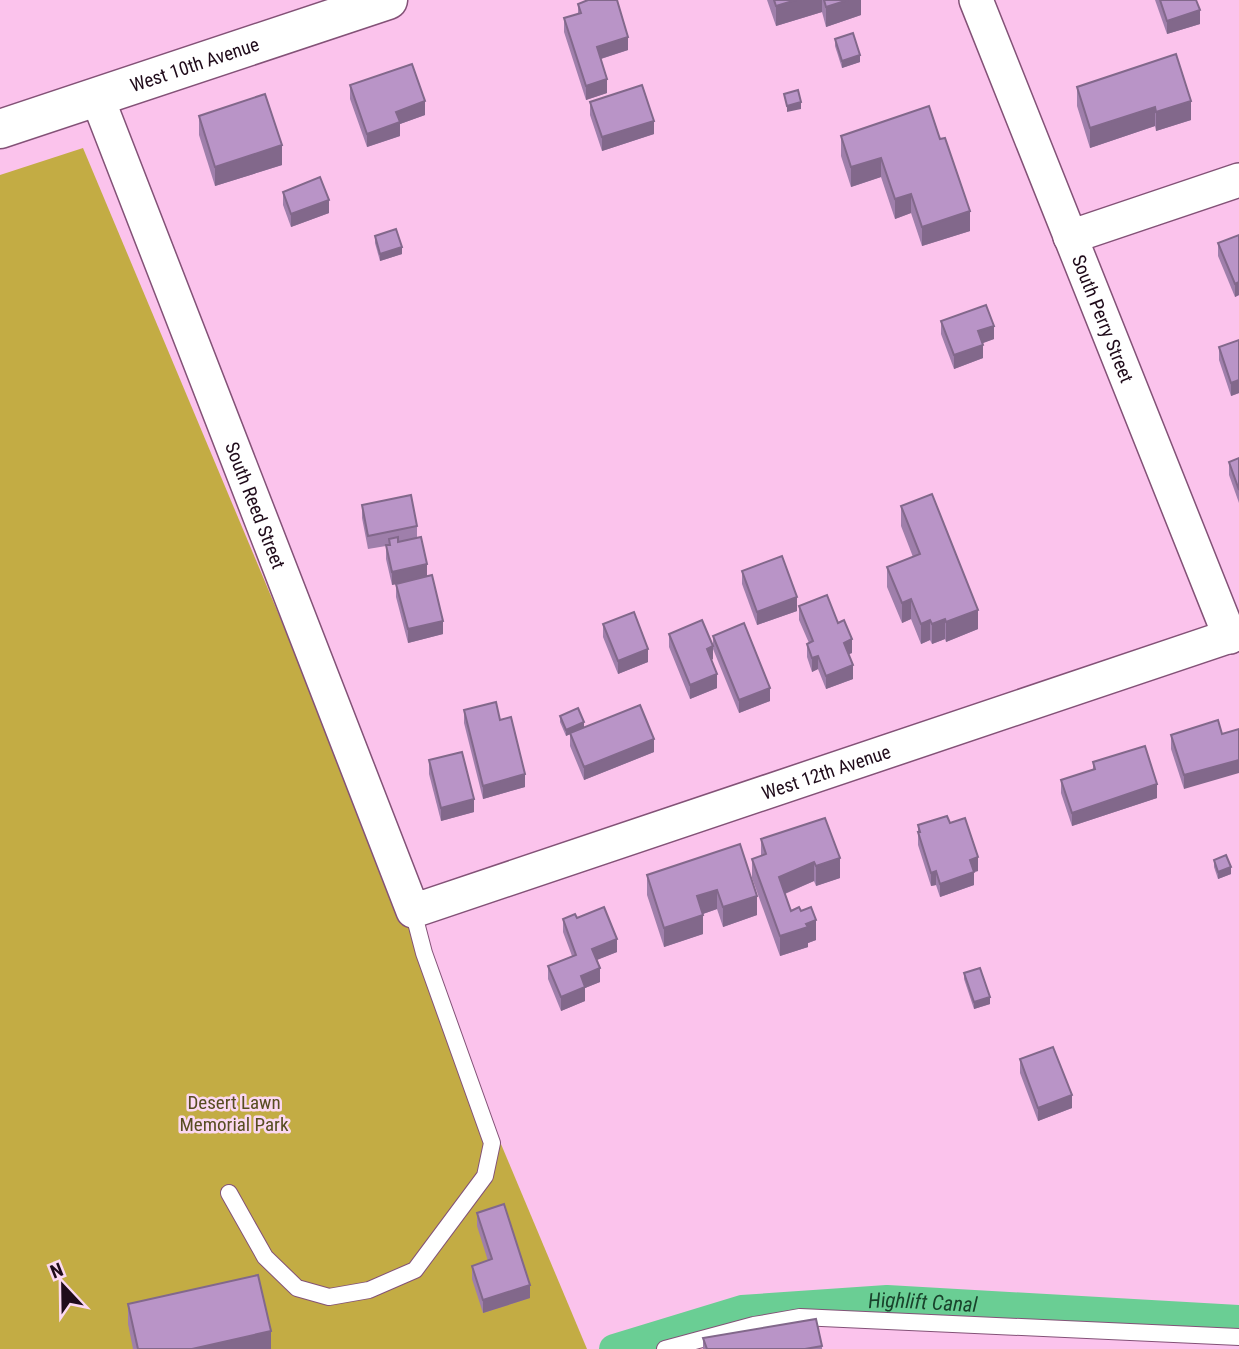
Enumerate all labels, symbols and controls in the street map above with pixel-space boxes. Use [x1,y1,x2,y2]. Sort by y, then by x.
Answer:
street label: West 10th Avenue [127,33,262,97]
street label: South Perry Street [1067,251,1138,386]
street label: South Reed Street [220,439,290,572]
street label: West 12th Avenue [759,740,894,805]
park label: Desert Lawn Memorial Park [180,1091,289,1136]
north arrow [28,1251,98,1321]
text: N [47,1258,67,1284]
water label: Highlift Canal [867,1288,978,1317]

